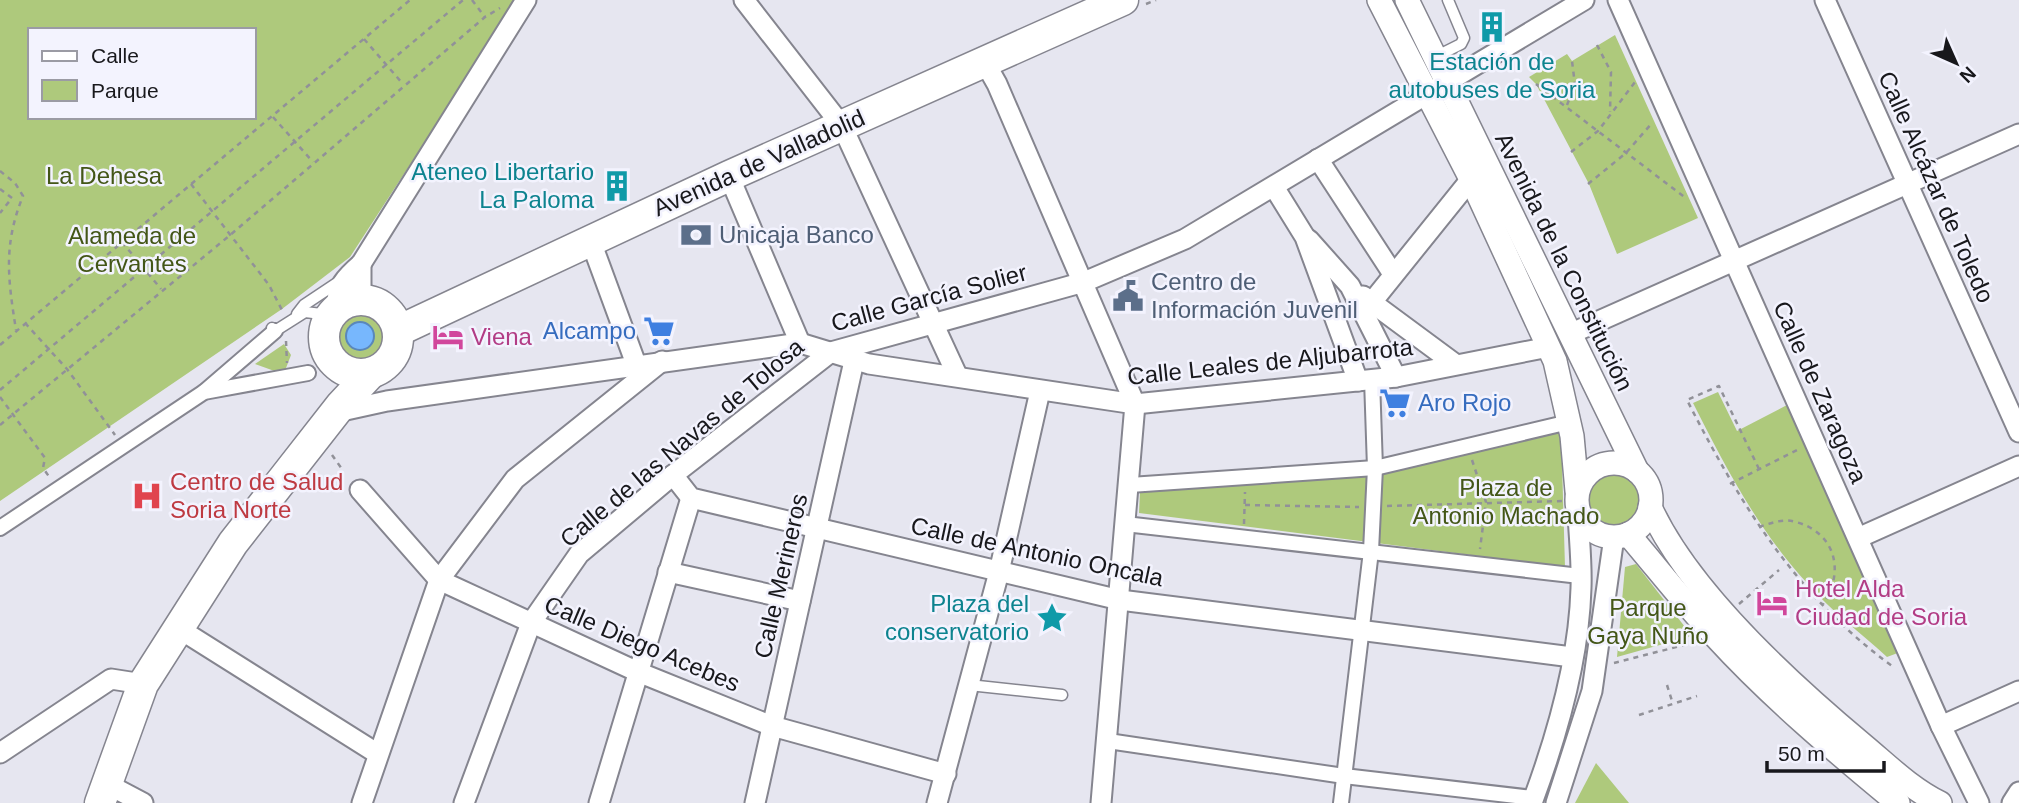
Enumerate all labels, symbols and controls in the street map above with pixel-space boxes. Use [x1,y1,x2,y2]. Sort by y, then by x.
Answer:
building icon: Estación de autobuses de Soria [1475,10,1509,44]
legend [28,28,256,119]
north arrow [1921,28,1991,98]
text: Calle [91,44,139,67]
place label: Estación de autobuses de Soria [1389,48,1596,103]
text: N [1955,62,1980,87]
street label: Calle Alcázar de Toledo [1873,67,2000,307]
text: Parque [91,79,159,102]
street label: Avenida de Valladolid [649,104,869,221]
street label: Avenida de la Constitución [1490,128,1639,395]
place label: Ateneo Libertario La Paloma [411,158,595,213]
park label: La Dehesa [46,162,163,189]
building icon: Ateneo Libertario La Paloma [600,169,634,203]
bank icon: Unicaja Banco [679,218,713,252]
place label: Unicaja Banco [719,221,874,248]
park label: Alameda de Cervantes [68,222,196,277]
street label: Calle García Solier [828,258,1030,337]
place label: Centro de Información Juvenil [1151,268,1358,323]
public building icon: Centro de Información Juvenil [1111,279,1145,313]
street label: Calle de Zaragoza [1768,297,1873,487]
supermarket icon: Alcampo [642,314,676,348]
place label: Alcampo [543,317,636,344]
hotel icon: Viena [431,320,465,354]
place label: Viena [471,323,533,350]
street label: Calle de las Navas de Tolosa [555,333,809,552]
street label: Calle Leales de Aljubarrota [1126,333,1415,390]
supermarket icon: Aro Rojo [1378,386,1412,420]
place label: Aro Rojo [1418,389,1511,416]
place label: Centro de Salud Soria Norte [170,468,343,523]
park label: Plaza de Antonio Machado [1413,474,1599,529]
hospital icon: Centro de Salud Soria Norte [130,479,164,513]
street label: Calle Merineros [748,491,813,661]
street label: Calle de Antonio Oncala [908,512,1166,592]
place label: Hotel Alda Ciudad de Soria [1795,575,1968,630]
hotel icon: Hotel Alda Ciudad de Soria [1755,586,1789,620]
street label: Calle Diego Acebes [541,590,744,697]
place label: Plaza del conservatorio [885,590,1029,645]
park label: Parque Gaya Nuño [1587,594,1709,649]
place icon: Plaza del conservatorio [1035,601,1069,635]
scale bar [1767,730,1884,774]
text: 50 m [1778,742,1825,765]

